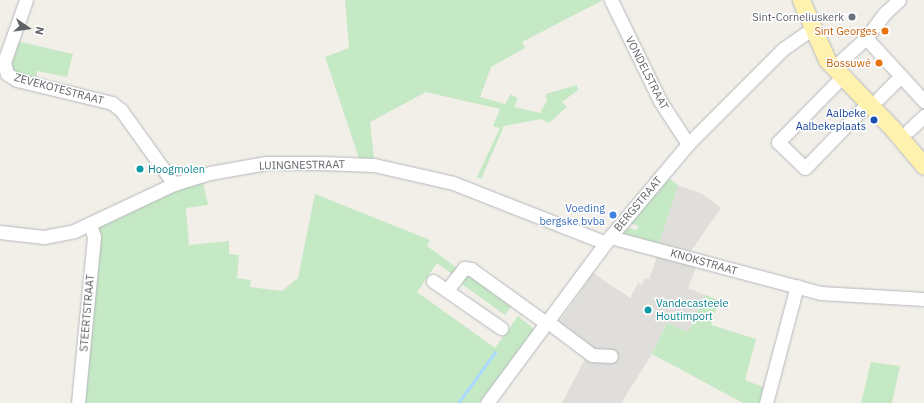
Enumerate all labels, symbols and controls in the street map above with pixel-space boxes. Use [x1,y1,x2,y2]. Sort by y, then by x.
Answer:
north arrow [8,8,48,48]
place label: Sint-Corneliuskerk [752,10,844,24]
marker: Sint-Corneliuskerk [847,12,857,22]
place label: Sint Georges [814,24,877,38]
text: N [32,25,47,36]
marker: Sint Georges [880,26,890,36]
street label: VONDELSTRAAT [623,34,671,112]
place label: Bossuwé [826,56,871,70]
marker: Bossuwé [874,58,884,68]
street label: ZEVEKOTESTRAAT [13,71,105,107]
place label: Aalbeke Aalbekeplaats [796,107,866,133]
marker: Aalbeke Aalbekeplaats [869,115,879,125]
street label: LUINGNESTRAAT [259,158,345,172]
place label: Hoogmolen [148,162,205,176]
marker: Hoogmolen [135,164,145,174]
street label: BERGSTRAAT [611,174,665,234]
place label: Voeding bergske bvba [539,202,605,228]
marker: Voeding bergske bvba [608,210,618,220]
street label: KNOKSTRAAT [669,246,739,278]
street label: STEERTSTRAAT [77,274,97,352]
place label: Vandecasteele Houtimport [656,297,729,323]
marker: Vandecasteele Houtimport [643,305,653,315]

